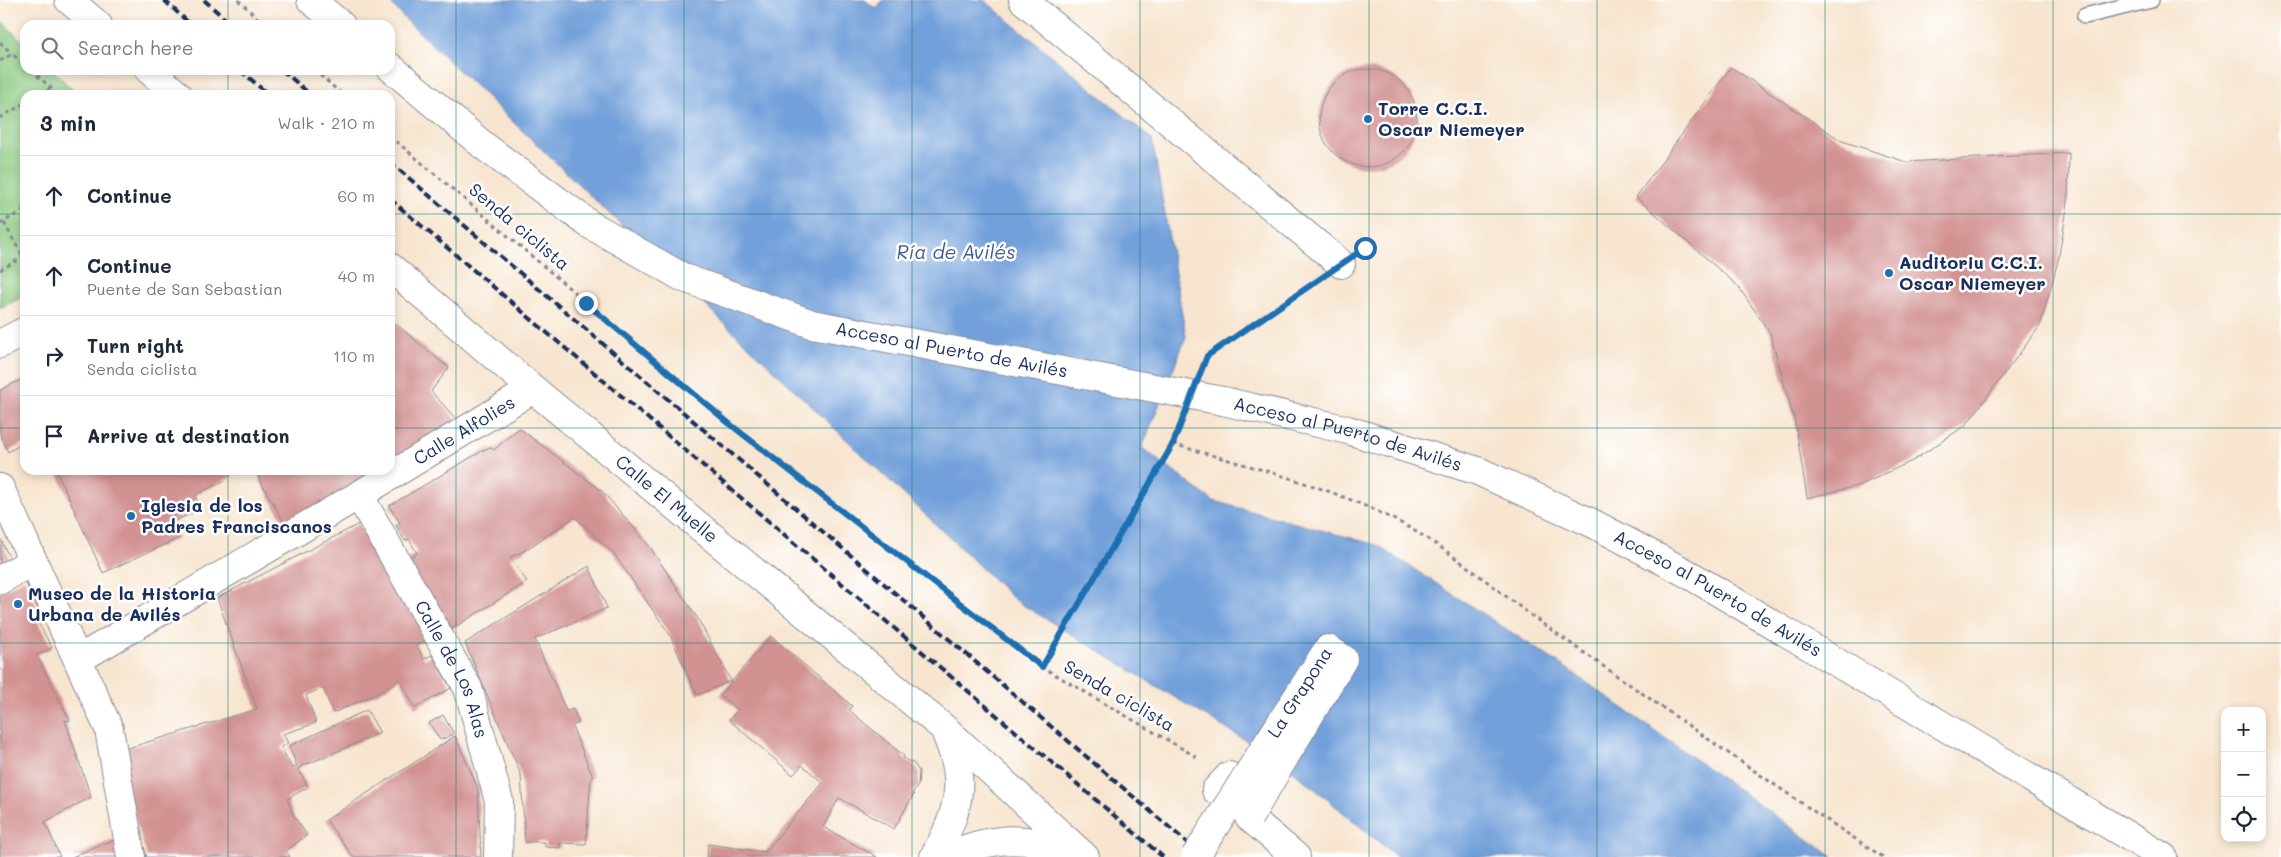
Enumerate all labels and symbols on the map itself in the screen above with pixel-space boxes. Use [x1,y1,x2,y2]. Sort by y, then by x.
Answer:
place label: Torre C.C.I. Oscar Niemeyer [1378,96,1525,141]
marker: Torre C.C.I. Oscar Niemeyer [1362,113,1374,125]
street label: Senda ciclista [464,177,575,275]
route start [1354,237,1377,260]
water label: Ría de Avilés [896,239,1016,264]
place label: Auditoriu C.C.I. Oscar Niemeyer [1899,250,2046,295]
marker: Auditoriu C.C.I. Oscar Niemeyer [1883,267,1895,279]
route end [575,292,598,315]
street label: Acceso al Puerto de Avilés [834,316,1070,383]
street label: Calle Alfolies [409,390,519,470]
street label: Acceso al Puerto de Avilés [1231,391,1465,476]
street label: Calle El Muelle [611,449,723,548]
place label: Iglesia de los Padres Franciscanos [141,493,332,538]
marker: Iglesia de los Padres Franciscanos [125,510,137,522]
street label: Acceso al Puerto de Avilés [1610,524,1826,662]
place label: Museo de la Historia Urbana de Avilés [28,581,216,626]
street label: Calle de Los Alas [410,596,494,740]
marker: Museo de la Historia Urbana de Avilés [12,598,24,610]
street label: La Grapona [1261,642,1337,742]
street label: Senda ciclista [1060,654,1179,737]

